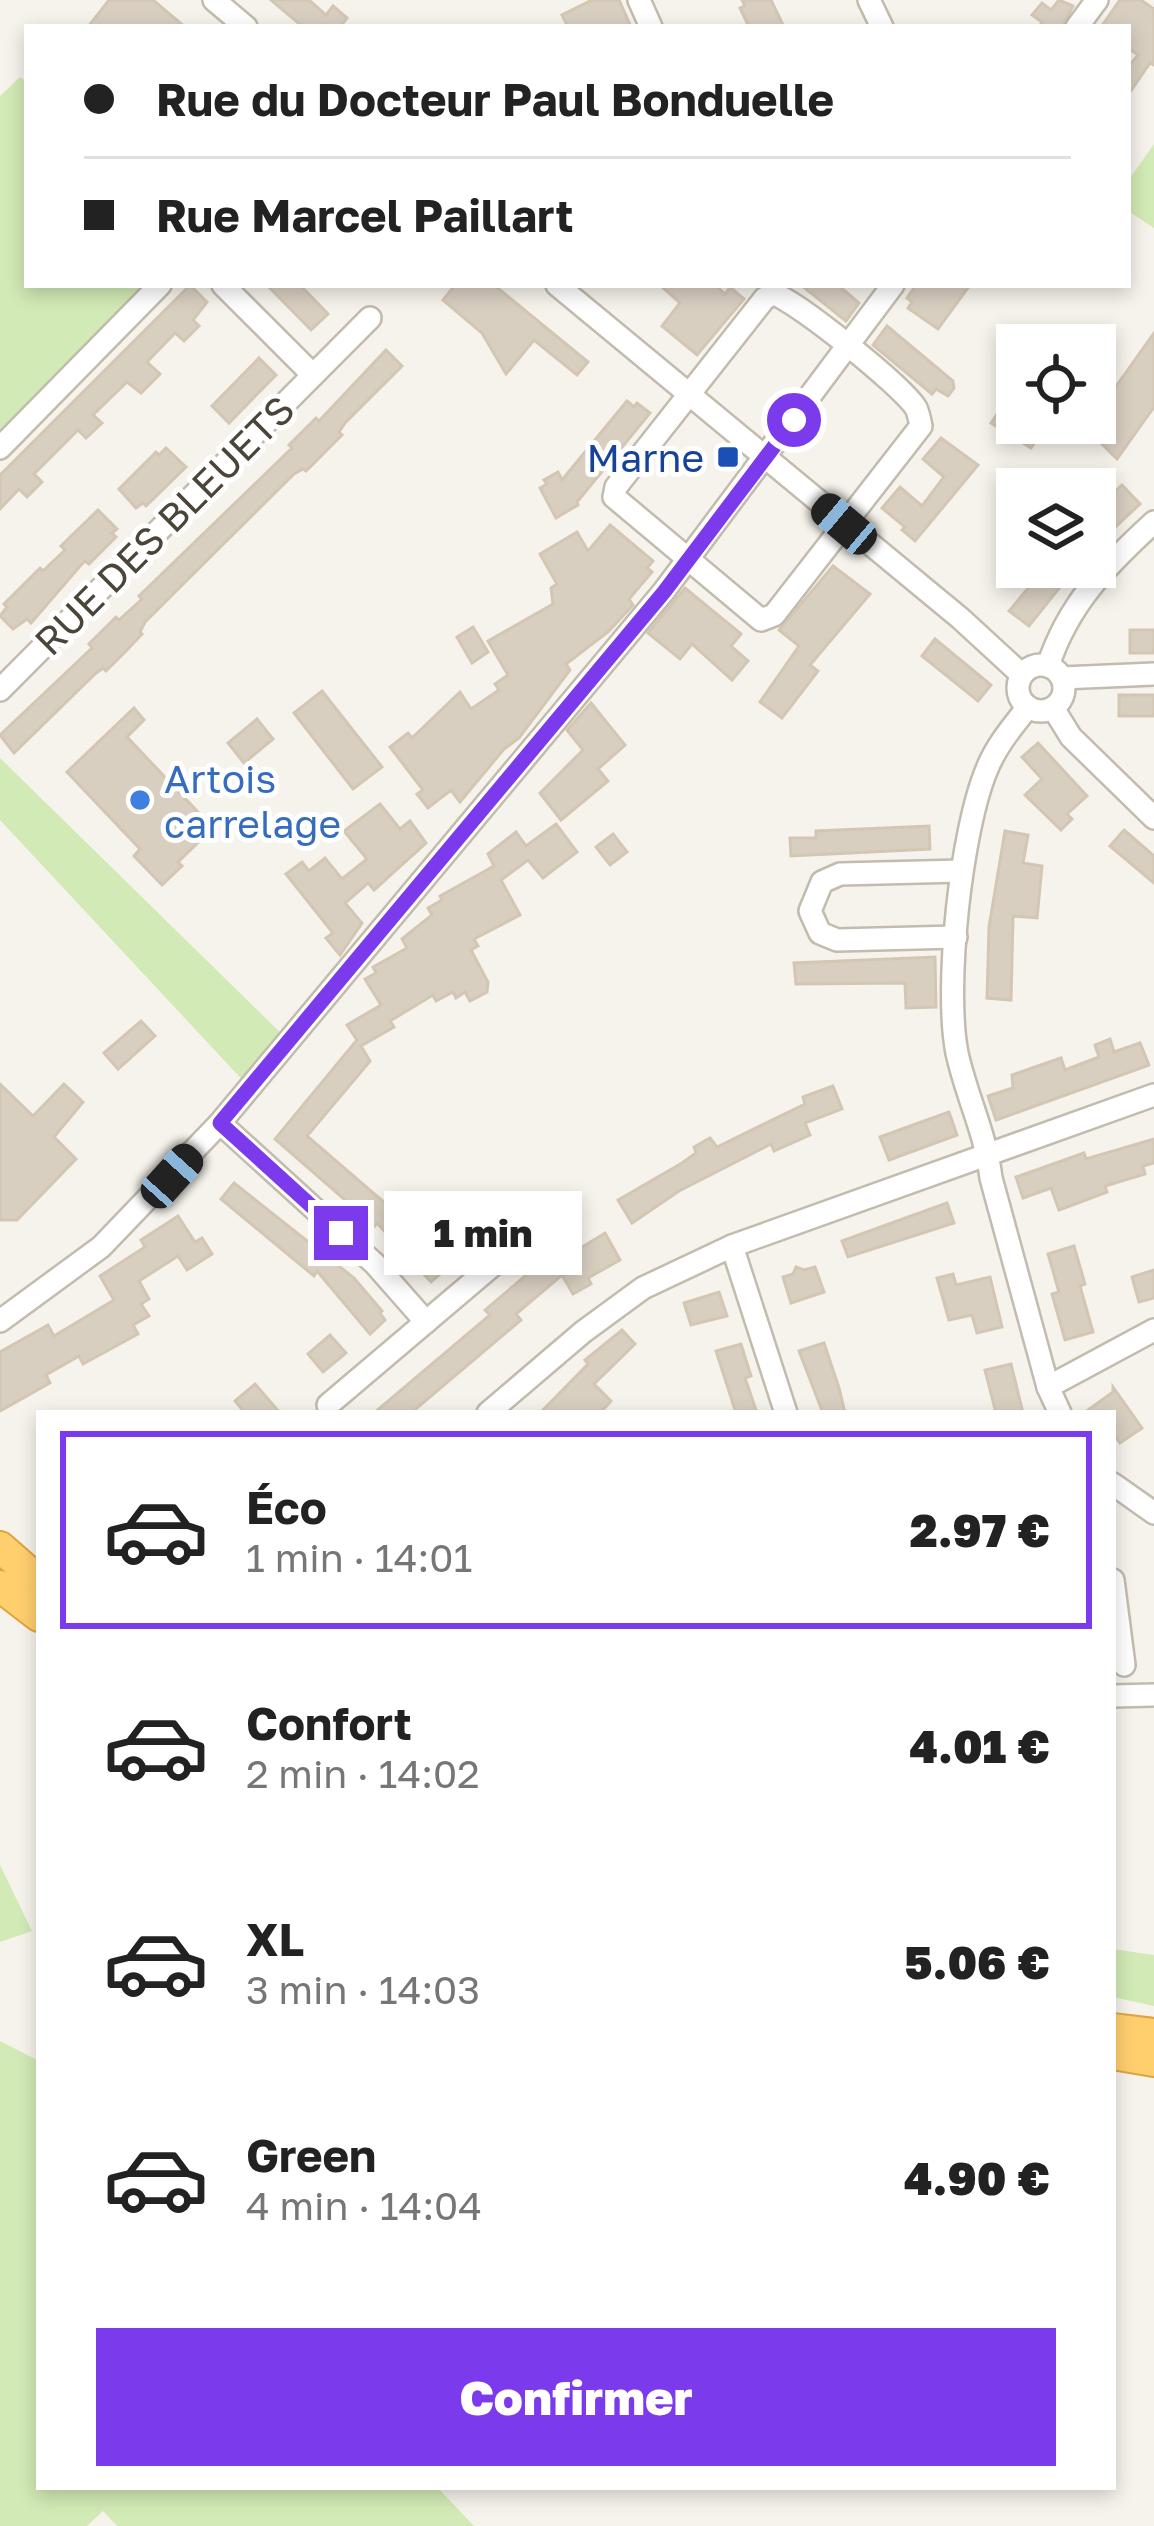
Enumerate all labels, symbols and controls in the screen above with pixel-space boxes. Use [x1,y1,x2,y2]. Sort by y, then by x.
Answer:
text: Rue du Docteur Paul Bonduelle [156,72,834,126]
text: Rue Marcel Paillart [156,188,574,242]
map controls [996,324,1116,588]
button: locate [996,324,1116,444]
street label: RUE DES BLEUETS [25,386,303,664]
route start [767,393,821,447]
place label: Marne [587,434,704,481]
marker: Marne [715,444,741,470]
button: layers [996,468,1116,588]
car [805,487,883,561]
place label: Artois carrelage [164,755,341,847]
marker: Artois carrelage [127,787,153,813]
car [135,1137,209,1215]
callout: 1 min [383,1191,581,1275]
route end [314,1206,368,1260]
text: 1 min [433,1209,533,1256]
icon: car [102,1476,210,1584]
text: Éco [246,1480,327,1534]
text: 2.97 € [910,1503,1050,1557]
text: 1 min · 14:01 [246,1534,472,1581]
icon: car [102,1692,210,1800]
text: Confort [246,1696,412,1750]
text: 4.01 € [909,1719,1050,1773]
text: 2 min · 14:02 [246,1750,480,1797]
icon: car [102,1908,210,2016]
text: XL [246,1912,304,1966]
text: 5.06 € [904,1935,1050,1989]
text: 3 min · 14:03 [246,1966,480,2013]
icon: car [102,2124,210,2232]
text: Green [246,2128,376,2182]
text: 4.90 € [904,2151,1050,2205]
text: 4 min · 14:04 [246,2182,482,2229]
button: Confirmer [96,2328,1056,2466]

